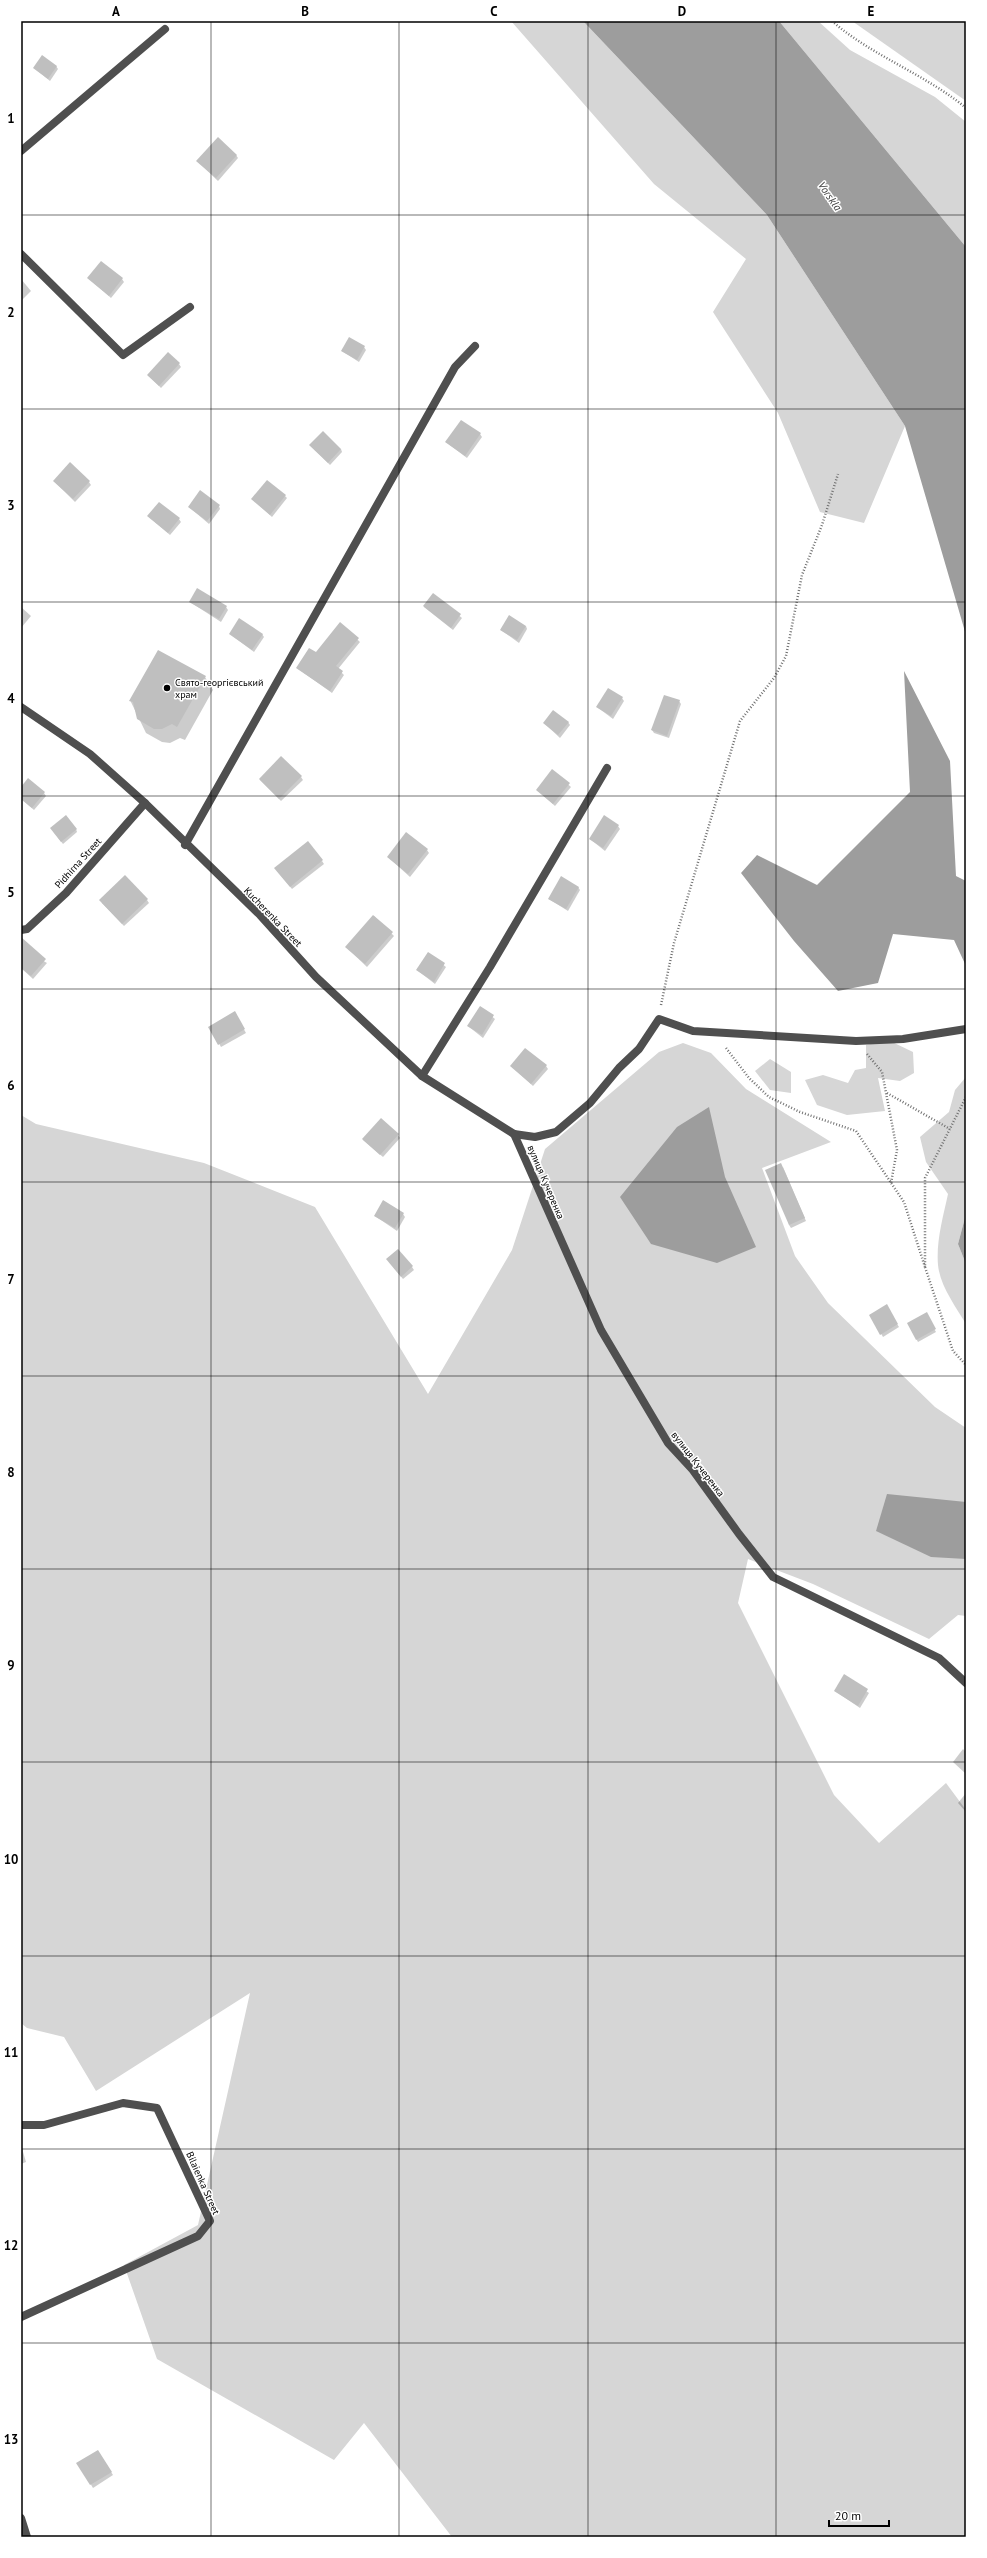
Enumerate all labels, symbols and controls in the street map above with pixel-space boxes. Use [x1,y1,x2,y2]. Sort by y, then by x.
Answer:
text: A [112,3,120,20]
text: B [301,3,309,20]
text: C [490,3,498,20]
text: D [678,3,686,20]
text: E [868,3,875,20]
text: 1 [7,110,15,127]
water label: Vorskla [815,179,845,214]
text: 2 [7,304,15,321]
text: 3 [7,497,15,514]
place label: Свято-георгієвський храм [175,676,263,701]
marker: Свято-георгієвський храм [162,683,172,693]
text: 4 [7,690,15,707]
street label: Pidhirna Street [52,834,105,891]
text: 5 [7,884,15,901]
street label: Kucherenka Street [241,884,305,950]
text: 6 [7,1077,15,1094]
street label: вулиця Кучеренка [525,1143,567,1221]
text: 7 [7,1271,15,1288]
street label: вулиця Кучеренка [668,1429,728,1499]
text: 8 [7,1464,15,1481]
text: 9 [7,1657,15,1674]
text: 10 [4,1851,18,1868]
text: 11 [4,2044,18,2061]
street label: Bilaienka Street [183,2149,223,2217]
text: 12 [4,2237,18,2254]
text: 13 [4,2431,18,2448]
scale bar [829,2502,889,2528]
text: 20 m [835,2508,861,2523]

